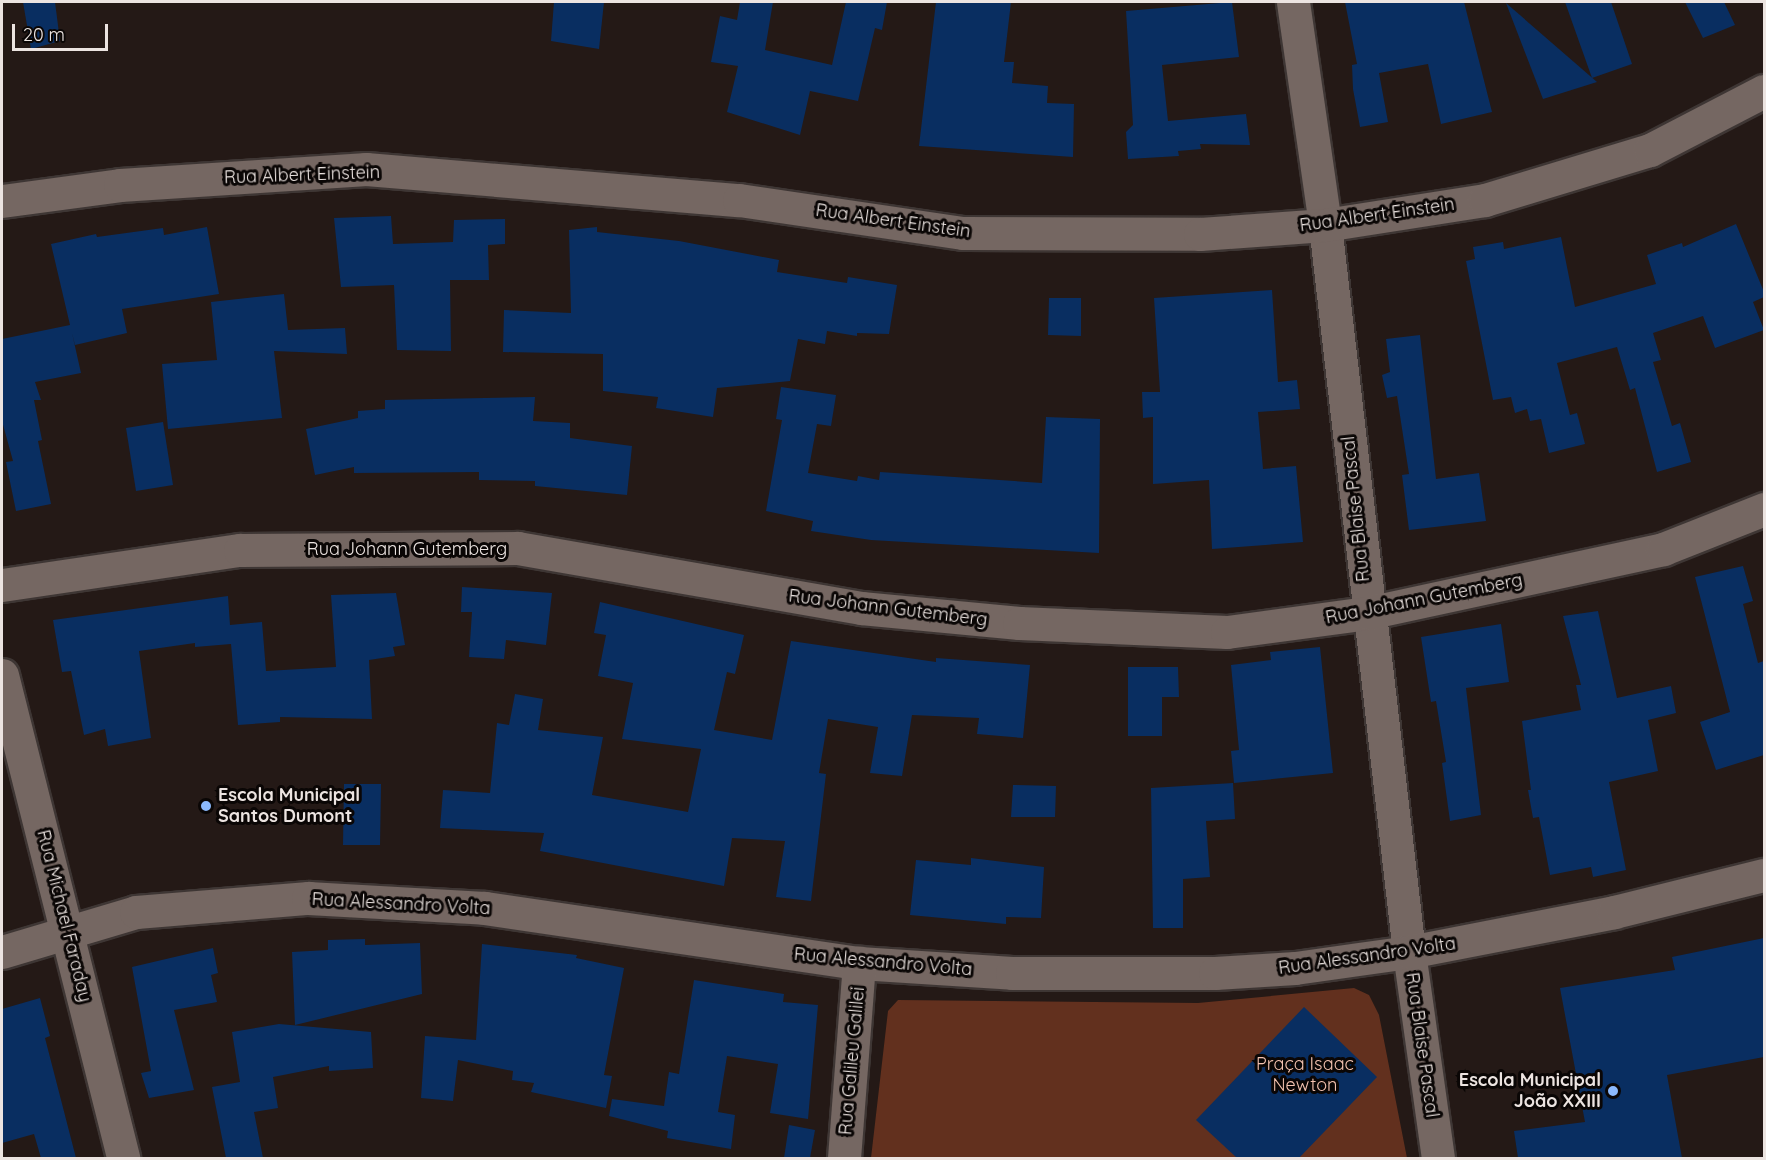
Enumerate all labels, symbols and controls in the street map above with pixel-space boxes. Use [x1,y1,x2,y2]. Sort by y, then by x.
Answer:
scale bar [15,12,111,50]
text: 20 m [23,23,65,46]
street label: Rua Albert Einstein [224,161,380,189]
street label: Rua Albert Einstein [1298,193,1456,237]
street label: Rua Albert Einstein [814,199,972,243]
street label: Rua Blaise Pascal [1338,435,1374,583]
street label: Rua Johann Gutemberg [307,538,507,560]
street label: Rua Johann Gutemberg [1324,569,1524,629]
street label: Rua Johann Gutemberg [787,585,989,631]
place label: Escola Municipal Santos Dumont [218,785,360,828]
marker: Escola Municipal Santos Dumont [199,799,213,813]
street label: Rua Michael Faraday [32,828,96,1004]
street label: Rua Alessandro Volta [311,889,491,919]
street label: Rua Alessandro Volta [1277,933,1457,979]
street label: Rua Alessandro Volta [793,943,973,981]
street label: Rua Blaise Pascal [1401,971,1443,1119]
street label: Rua Galileu Galilei [835,986,869,1136]
park label: Praça Isaac Newton [1256,1054,1354,1096]
place label: Escola Municipal João XXIII [1459,1070,1601,1112]
marker: Escola Municipal João XXIII [1606,1084,1620,1098]

